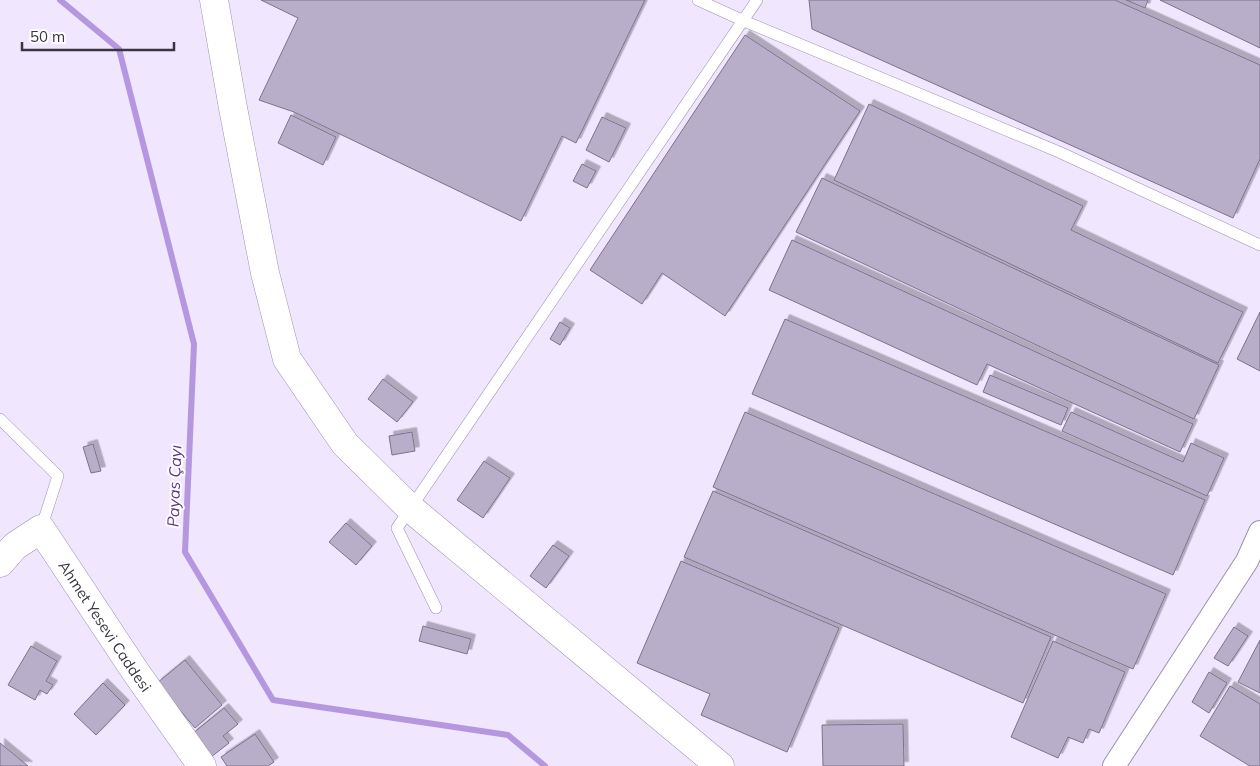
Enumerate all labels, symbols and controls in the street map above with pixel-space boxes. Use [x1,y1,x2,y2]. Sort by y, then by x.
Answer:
scale bar [22,20,175,52]
text: 50 m [30,27,65,46]
water label: Payas Çayı [163,444,185,527]
street label: Ahmet Yesevi Caddesi [55,557,156,695]

